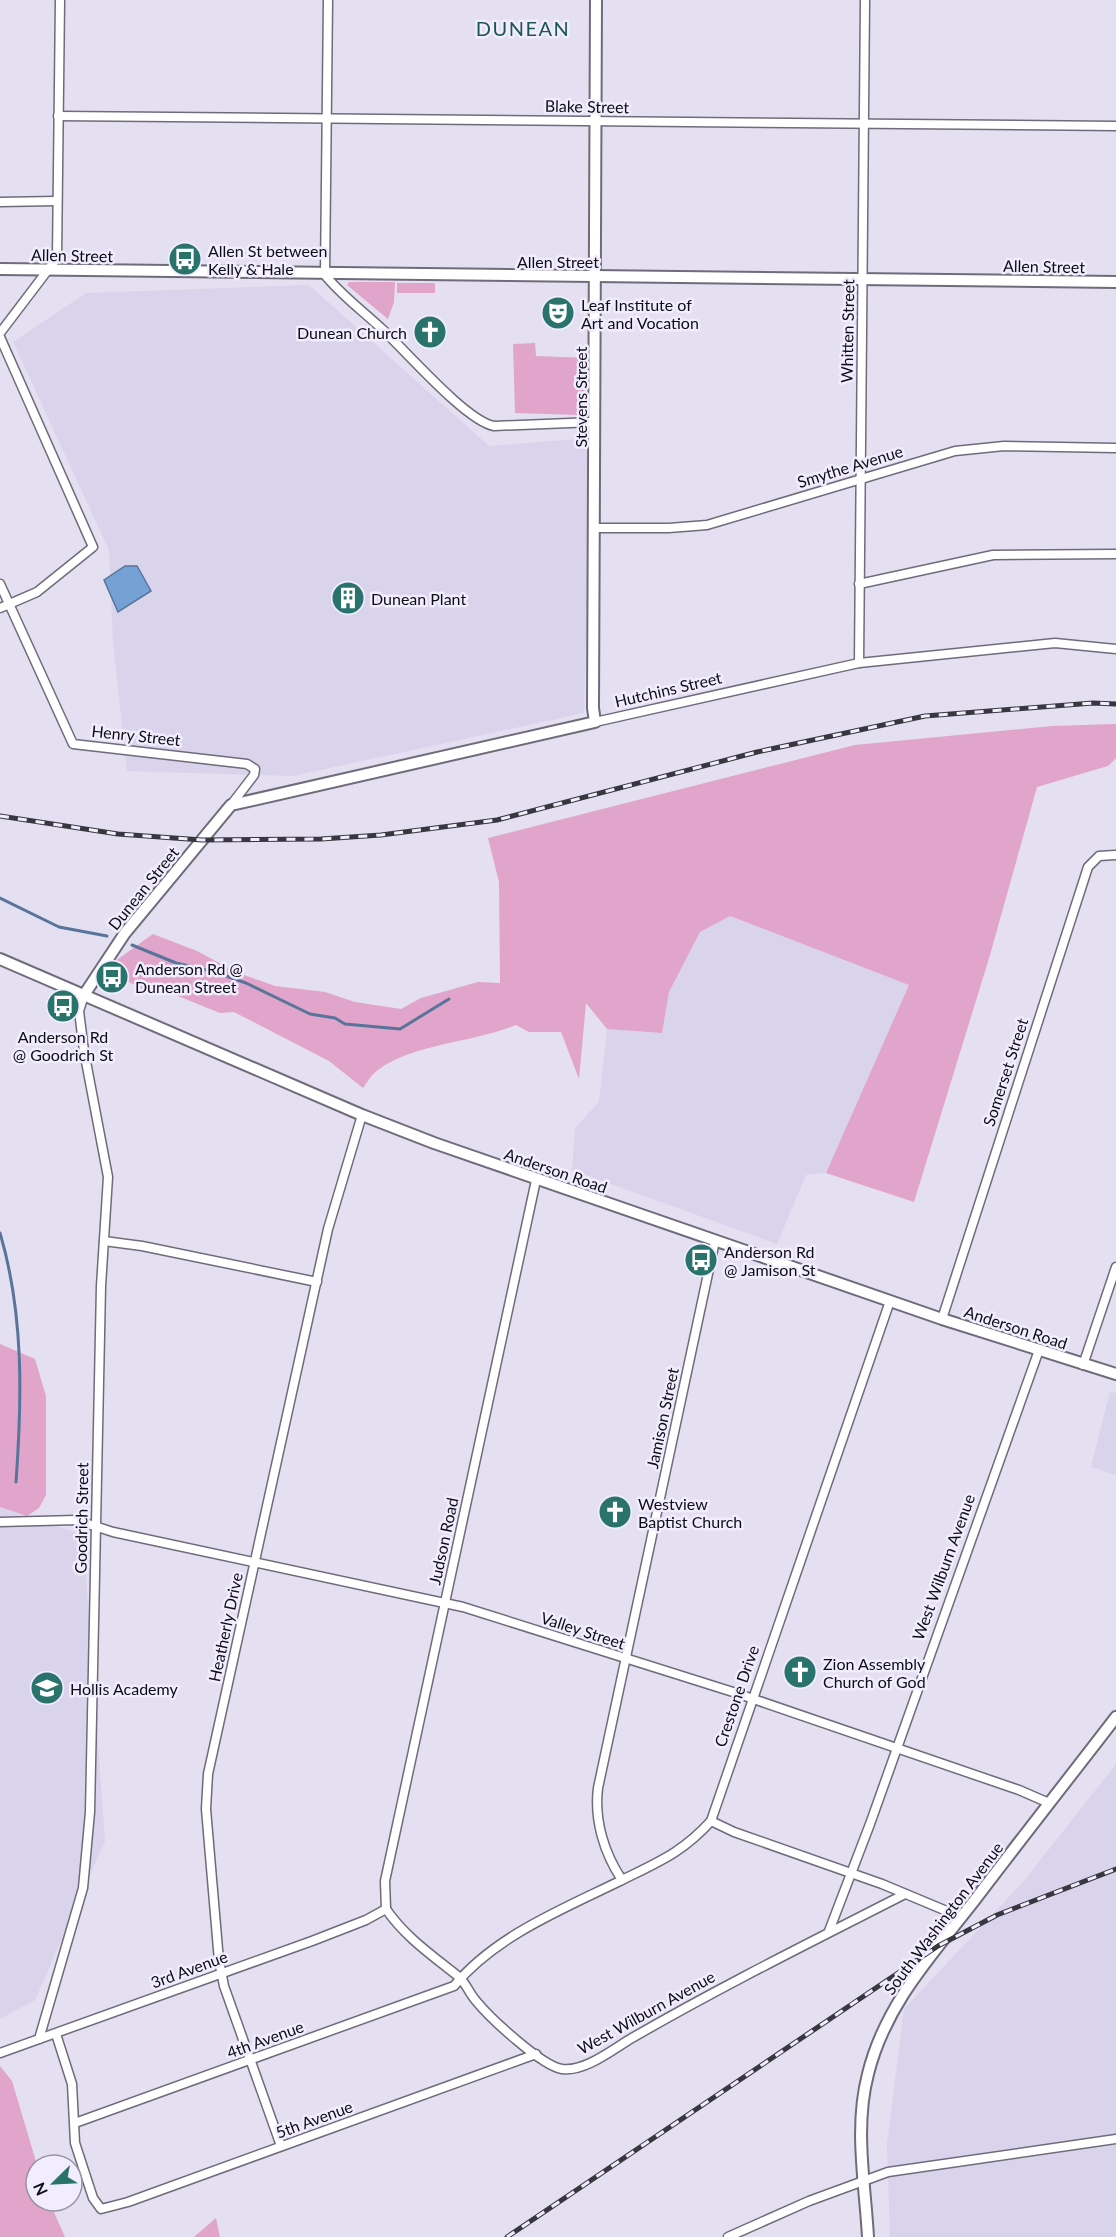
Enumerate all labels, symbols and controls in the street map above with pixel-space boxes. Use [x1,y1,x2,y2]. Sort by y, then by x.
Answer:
district label: DUNEAN [476,16,570,40]
street label: Blake Street [545,96,630,116]
bus stop icon: Allen St between Kelly & Hale [167,241,203,277]
place label: Allen St between Kelly & Hale [208,241,327,278]
street label: Allen Street [31,245,113,265]
street label: Allen Street [517,252,599,271]
street label: Allen Street [1003,256,1085,276]
street label: Whitten Street [837,279,857,383]
theatre icon: Leaf Institute of Art and Vocation [540,295,576,331]
place label: Leaf Institute of Art and Vocation [581,295,699,332]
church icon: Dunean Church [412,314,448,350]
place label: Dunean Church [297,323,407,342]
street label: Stevens Street [571,346,590,447]
street label: Smythe Avenue [795,441,905,491]
building icon: Dunean Plant [330,580,366,616]
place label: Dunean Plant [371,589,466,608]
street label: Hutchins Street [613,667,724,711]
street label: Henry Street [91,721,182,749]
street label: Dunean Street [104,842,182,933]
bus stop icon: Anderson Rd @ Dunean Street [94,959,130,995]
place label: Anderson Rd @ Dunean Street [135,959,243,996]
bus stop icon: Anderson Rd @ Goodrich St [45,988,81,1024]
street label: Somerset Street [979,1015,1031,1128]
place label: Anderson Rd @ Goodrich St [13,1027,114,1064]
street label: Anderson Road [502,1144,610,1196]
bus stop icon: Anderson Rd @ Jamison St [683,1242,719,1278]
place label: Anderson Rd @ Jamison St [724,1242,816,1279]
street label: Anderson Road [962,1301,1070,1353]
street label: Jamison Street [642,1366,682,1470]
street label: Goodrich Street [71,1462,91,1574]
street label: West Wilburn Avenue [908,1491,978,1643]
church icon: Westview Baptist Church [597,1494,633,1530]
place label: Westview Baptist Church [638,1494,742,1531]
street label: Judson Road [424,1496,462,1586]
street label: Heatherly Drive [204,1571,246,1683]
street label: Valley Street [538,1607,628,1653]
street label: Crestone Drive [710,1643,762,1749]
church icon: Zion Assembly Church of God [782,1654,818,1690]
place label: Zion Assembly Church of God [823,1654,926,1691]
school or university icon: Hollis Academy [29,1670,65,1706]
place label: Hollis Academy [70,1679,178,1698]
street label: South Washington Avenue [879,1838,1007,1998]
street label: 3rd Avenue [148,1946,230,1992]
street label: West Wilburn Avenue [574,1966,718,2058]
street label: 4th Avenue [224,2016,306,2062]
street label: 5th Avenue [273,2096,355,2142]
north arrow [24,2153,84,2213]
text: N [29,2180,51,2199]

